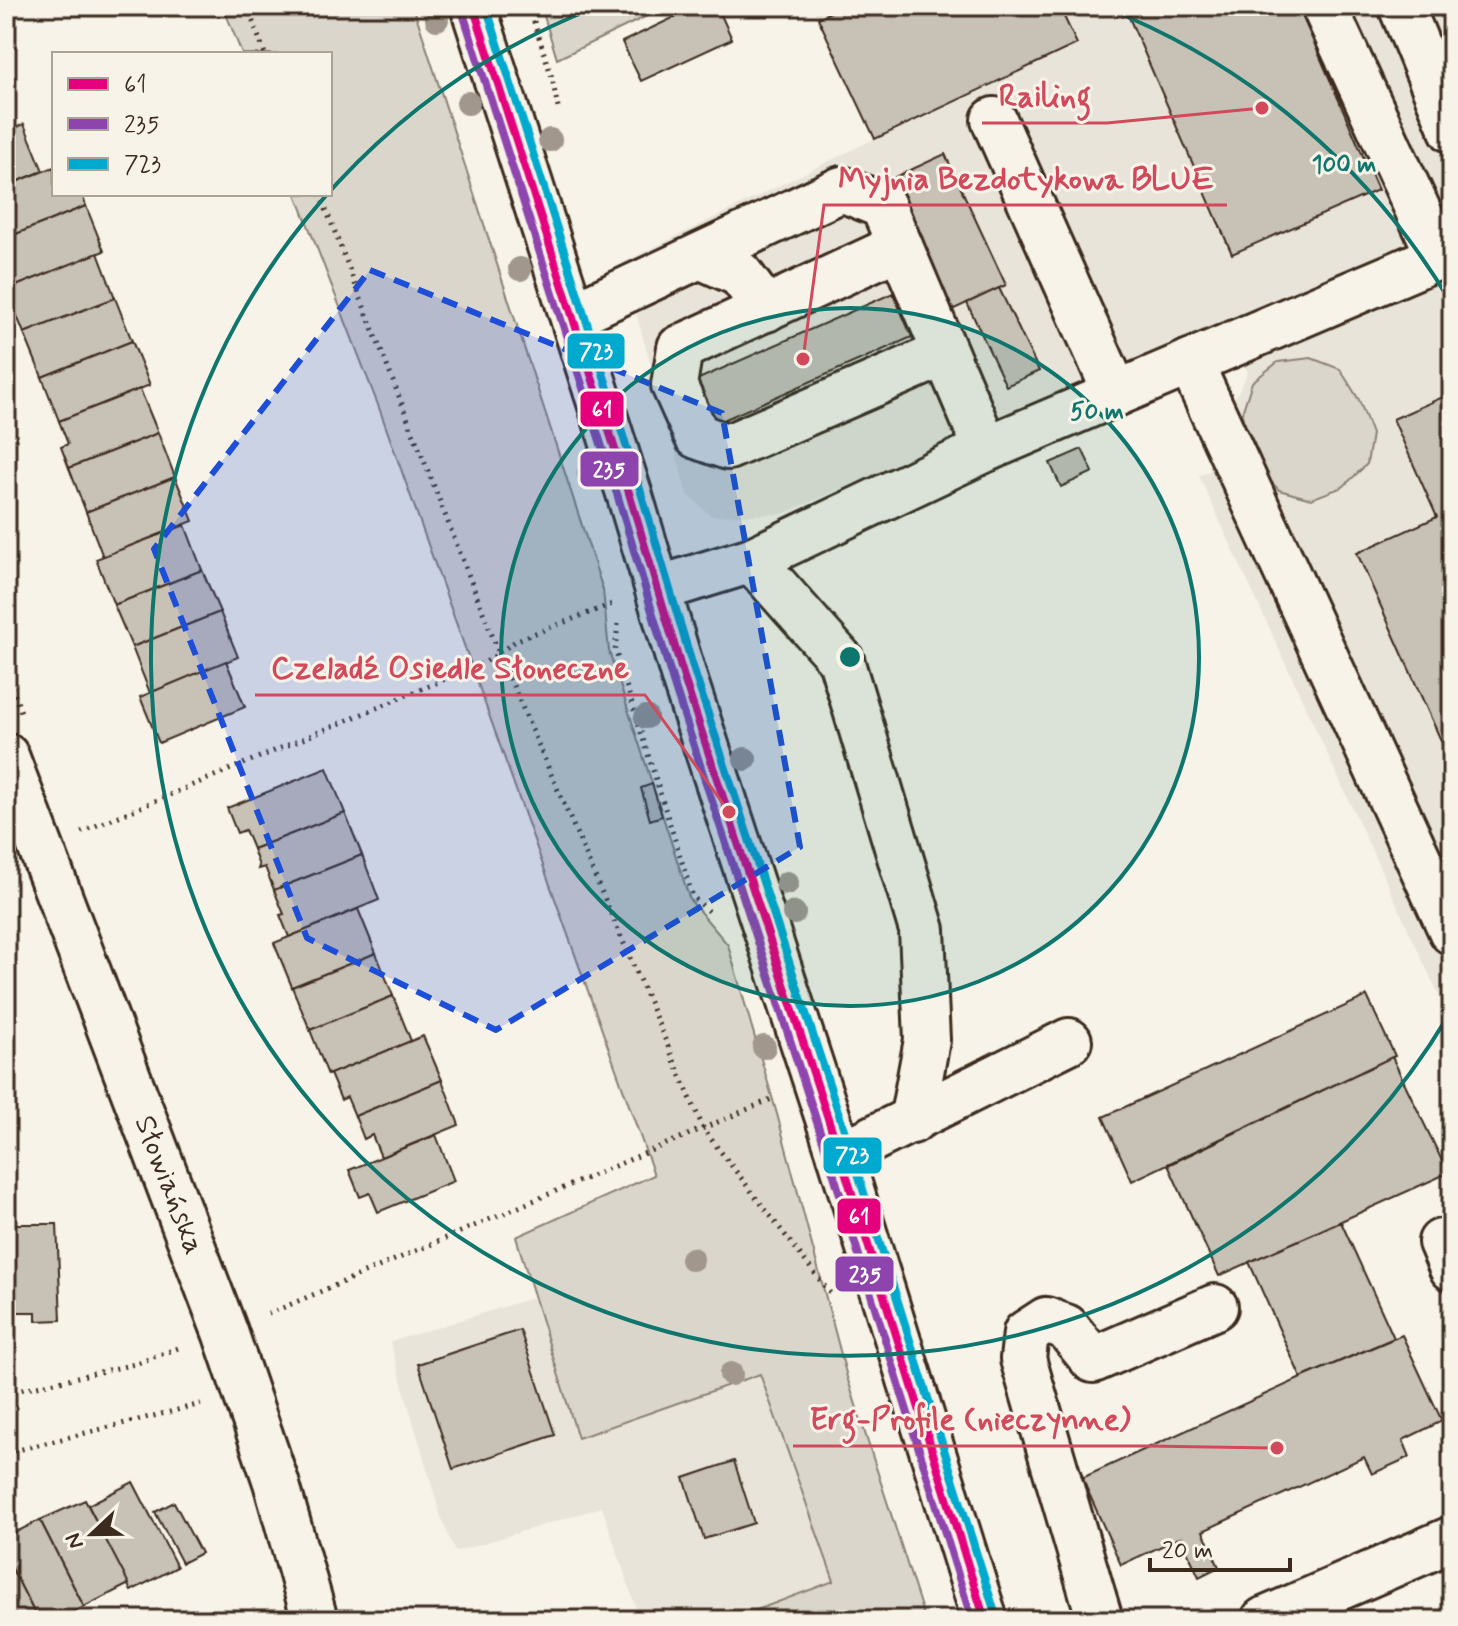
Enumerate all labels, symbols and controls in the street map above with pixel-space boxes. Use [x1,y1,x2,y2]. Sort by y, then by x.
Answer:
legend [52,52,332,196]
callout: Railing [982,67,1107,123]
text: 61 [124,70,147,101]
text: Railing [999,76,1091,122]
text: 235 [124,110,159,141]
callout: Myjnia Bezdotykowa BLUE [824,149,1227,205]
text: 723 [124,150,161,181]
text: 100 m [1312,150,1376,181]
text: Myjnia Bezdotykowa BLUE [838,159,1214,202]
line badge: 723 [566,332,626,370]
text: 723 [579,339,613,367]
line badge: 61 [579,390,625,428]
text: 61 [592,397,612,425]
text: 50 m [1070,397,1124,428]
line badge: 235 [579,450,640,488]
text: 235 [593,457,625,485]
callout: Czeladź Osiedle Słoneczne [255,639,645,695]
centre of rings [836,643,864,671]
text: Czeladź Osiedle Słoneczne [271,648,629,690]
street label: Słowiańska [125,1110,213,1260]
line badge: 723 [822,1136,883,1175]
text: 723 [835,1143,869,1171]
line badge: 61 [836,1197,882,1235]
text: 61 [849,1204,869,1232]
line badge: 235 [834,1255,895,1293]
text: 235 [849,1262,881,1290]
callout: Erg-Profile (nieczynne) [793,1390,1147,1446]
text: Erg-Profile (nieczynne) [809,1399,1131,1445]
north arrow [52,1494,132,1574]
scale bar [1150,1522,1290,1572]
text: N [60,1529,91,1553]
text: 20 m [1162,1536,1213,1567]

